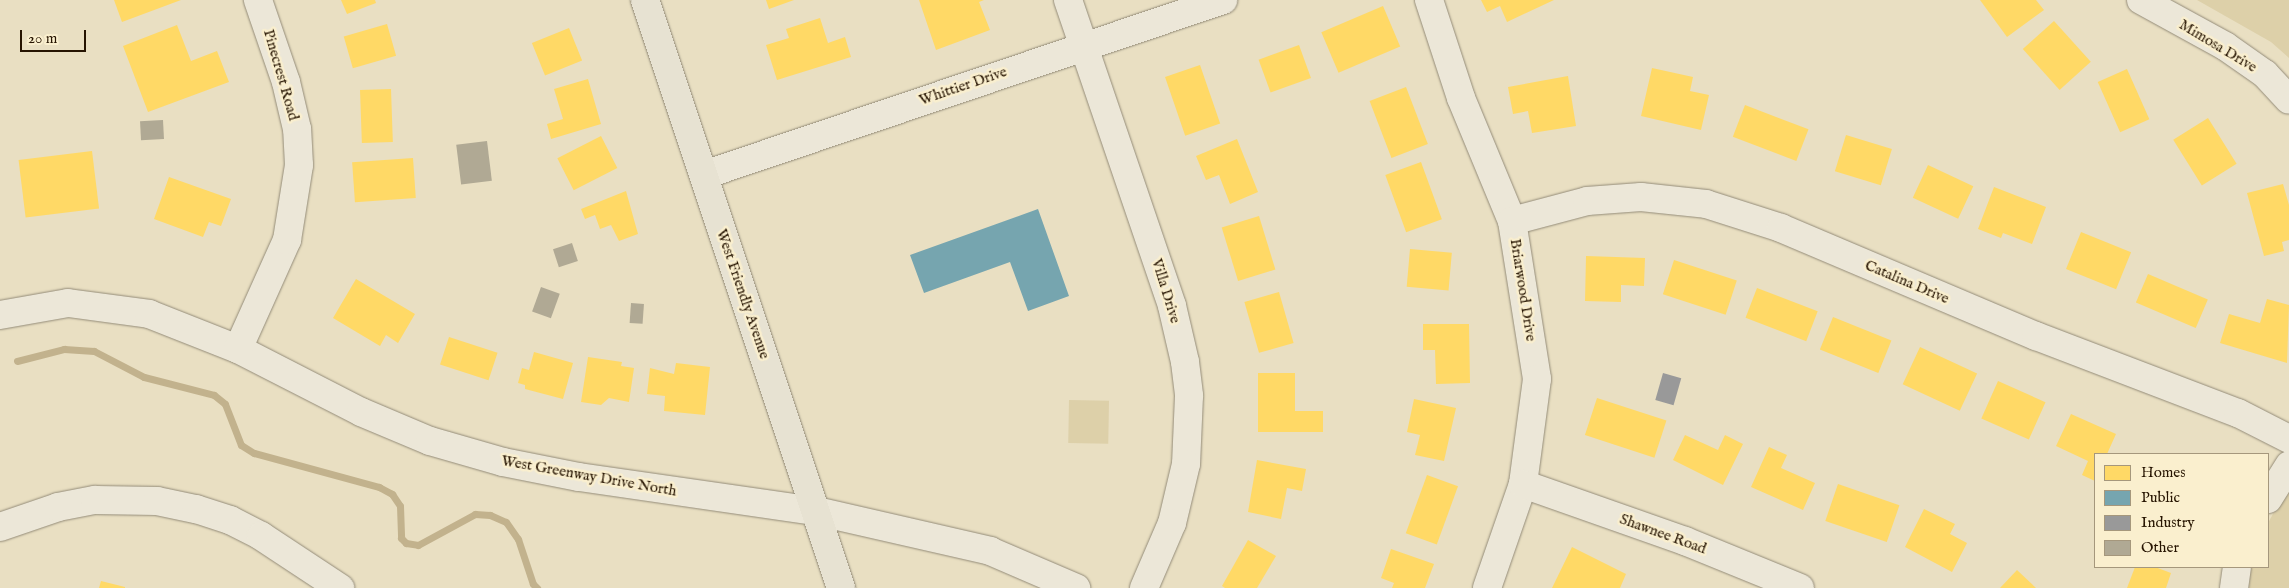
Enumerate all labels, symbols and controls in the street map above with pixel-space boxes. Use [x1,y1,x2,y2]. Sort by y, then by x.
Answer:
street label: Mimosa Drive [2176,16,2260,76]
scale bar [22,20,89,52]
street label: Pinecrest Road [259,27,303,123]
text: 20 m [28,29,57,48]
street label: Whittier Drive [917,63,1009,109]
street label: West Friendly Avenue [712,227,774,361]
street label: Briarwood Drive [1506,237,1540,343]
street label: Villa Drive [1148,256,1184,326]
street label: Catalina Drive [1862,256,1952,308]
street label: West Greenway Drive North [500,452,678,500]
legend [2094,453,2269,568]
text: Homes [2141,463,2185,482]
text: Public [2141,488,2180,507]
street label: Shawnee Road [1617,510,1709,558]
text: Industry [2141,513,2195,532]
text: Other [2141,538,2179,557]

